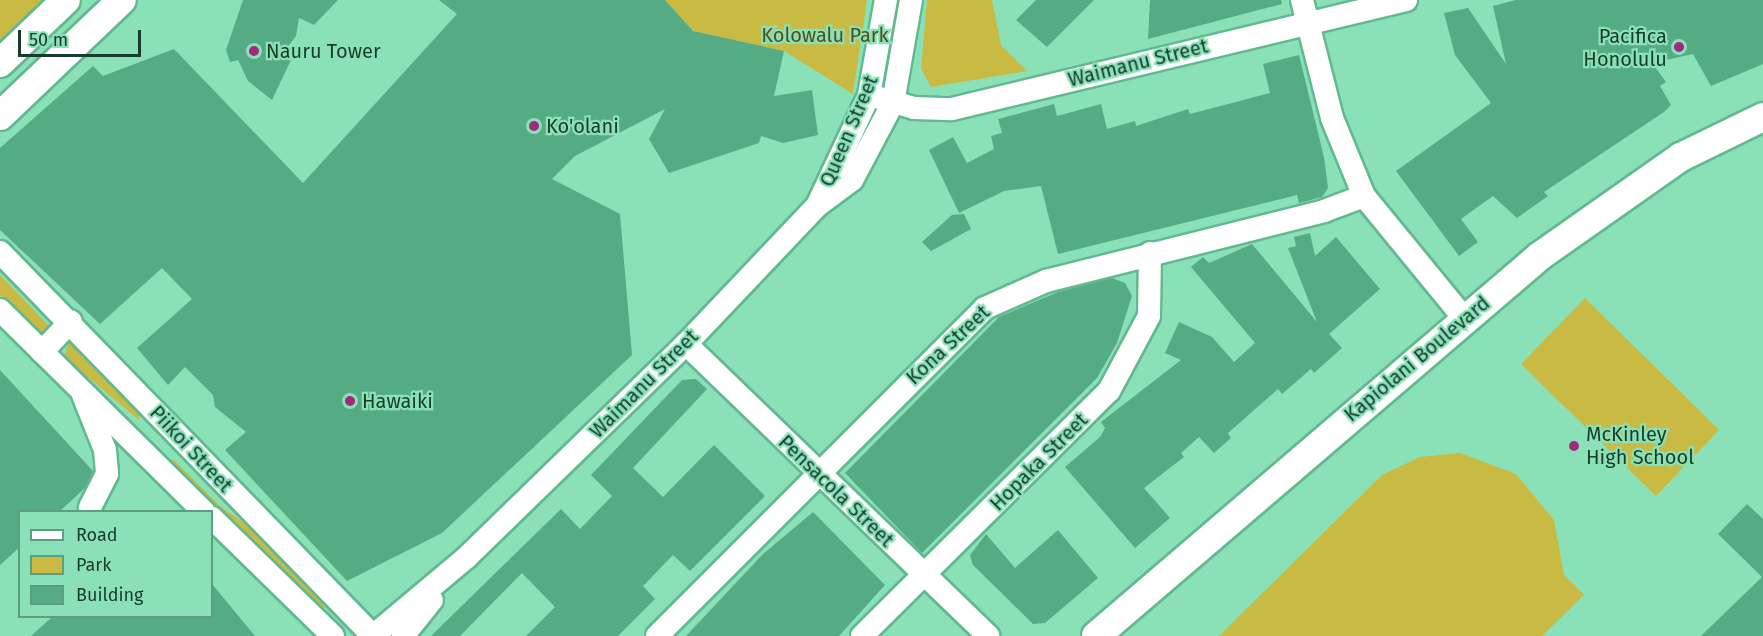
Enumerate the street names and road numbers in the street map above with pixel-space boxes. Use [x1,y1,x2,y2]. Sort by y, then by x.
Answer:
street label: Waimanu Street [1066,34,1210,92]
street label: Queen Street [815,72,883,190]
street label: Kapiolani Boulevard [1339,291,1495,427]
street label: Kona Street [901,300,995,390]
street label: Waimanu Street [585,325,703,443]
street label: Piikoi Street [145,401,237,497]
street label: Hopaka Street [985,408,1093,516]
street label: Pensacola Street [773,430,899,552]

